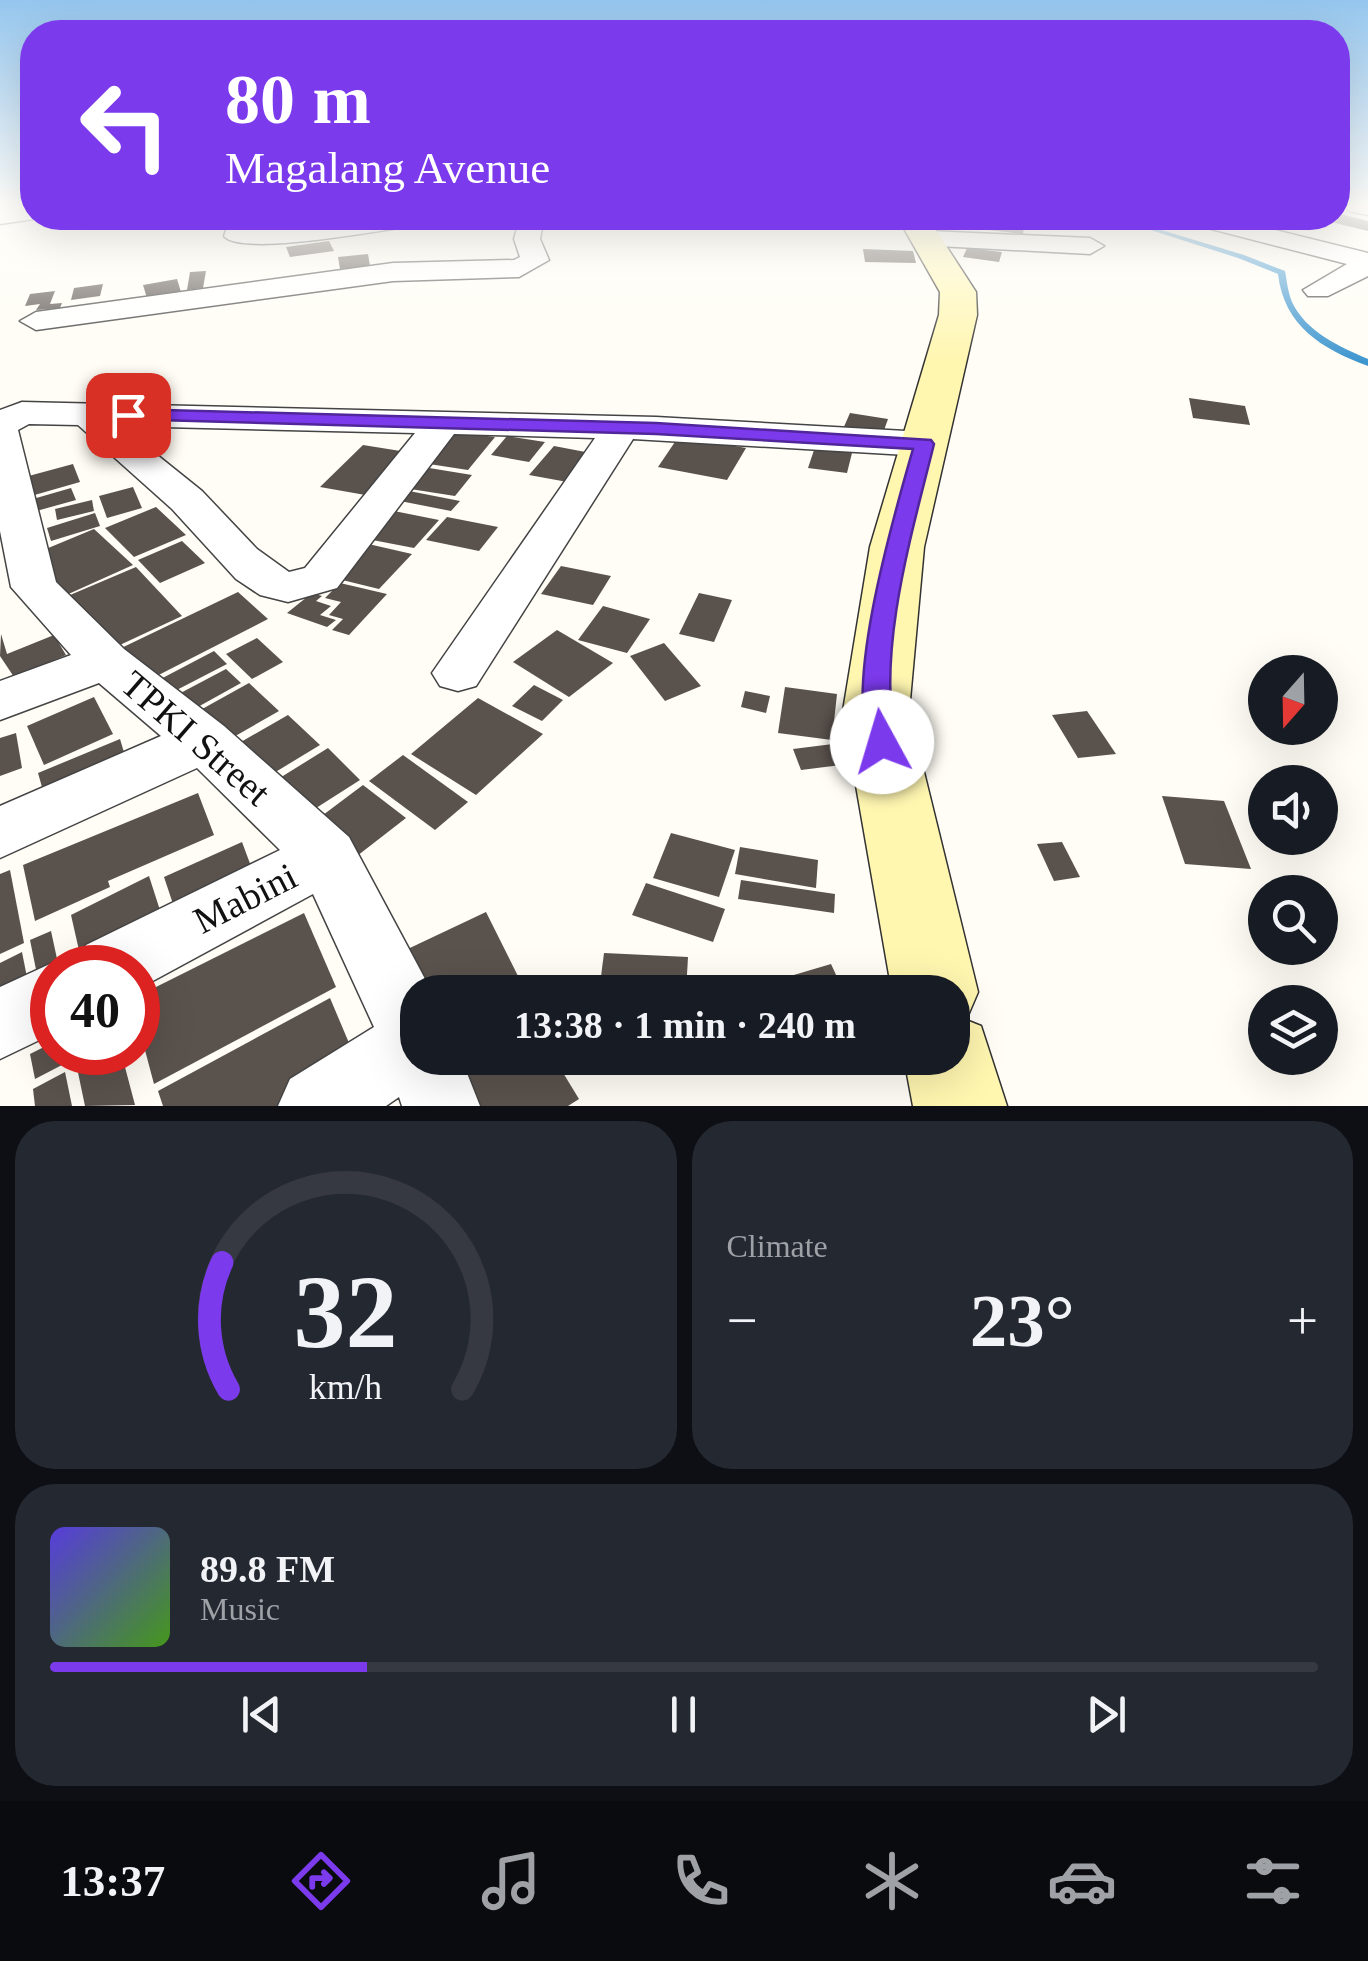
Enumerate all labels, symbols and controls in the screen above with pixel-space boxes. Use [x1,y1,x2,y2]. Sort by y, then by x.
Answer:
icon: left [60,60,190,190]
text: 80 m [225,61,371,138]
text: Magalang Avenue [225,143,550,193]
pin [86,373,171,458]
icon: arrive [101,388,156,443]
north arrow [1248,655,1338,745]
map controls [1248,655,1338,1075]
street label: TPKI Street [113,662,279,814]
position arrow [830,690,934,794]
button: sound [1248,765,1338,855]
street label: Mabini [187,854,303,942]
button: search [1248,875,1338,965]
speed limit sign: 40 [30,945,160,1075]
button: layers [1248,985,1338,1075]
text: 13:38 · 1 min · 240 m [514,1004,856,1046]
text: Climate [727,1228,828,1264]
text: 32 [294,1254,398,1369]
text: 23° [970,1279,1075,1362]
text: − [727,1290,758,1351]
text: + [1287,1290,1318,1351]
text: km/h [309,1367,383,1407]
text: 89.8 FM [200,1548,335,1590]
text: Music [200,1591,280,1627]
icon: previous [234,1687,289,1742]
icon: pause [656,1687,711,1742]
icon: next [1079,1687,1134,1742]
icon: directions [286,1846,356,1916]
icon: music [476,1846,546,1916]
icon: phone [666,1846,736,1916]
icon: climate [857,1846,927,1916]
icon: car [1047,1846,1117,1916]
icon: filters [1238,1846,1308,1916]
text: 13:37 [60,1856,165,1906]

